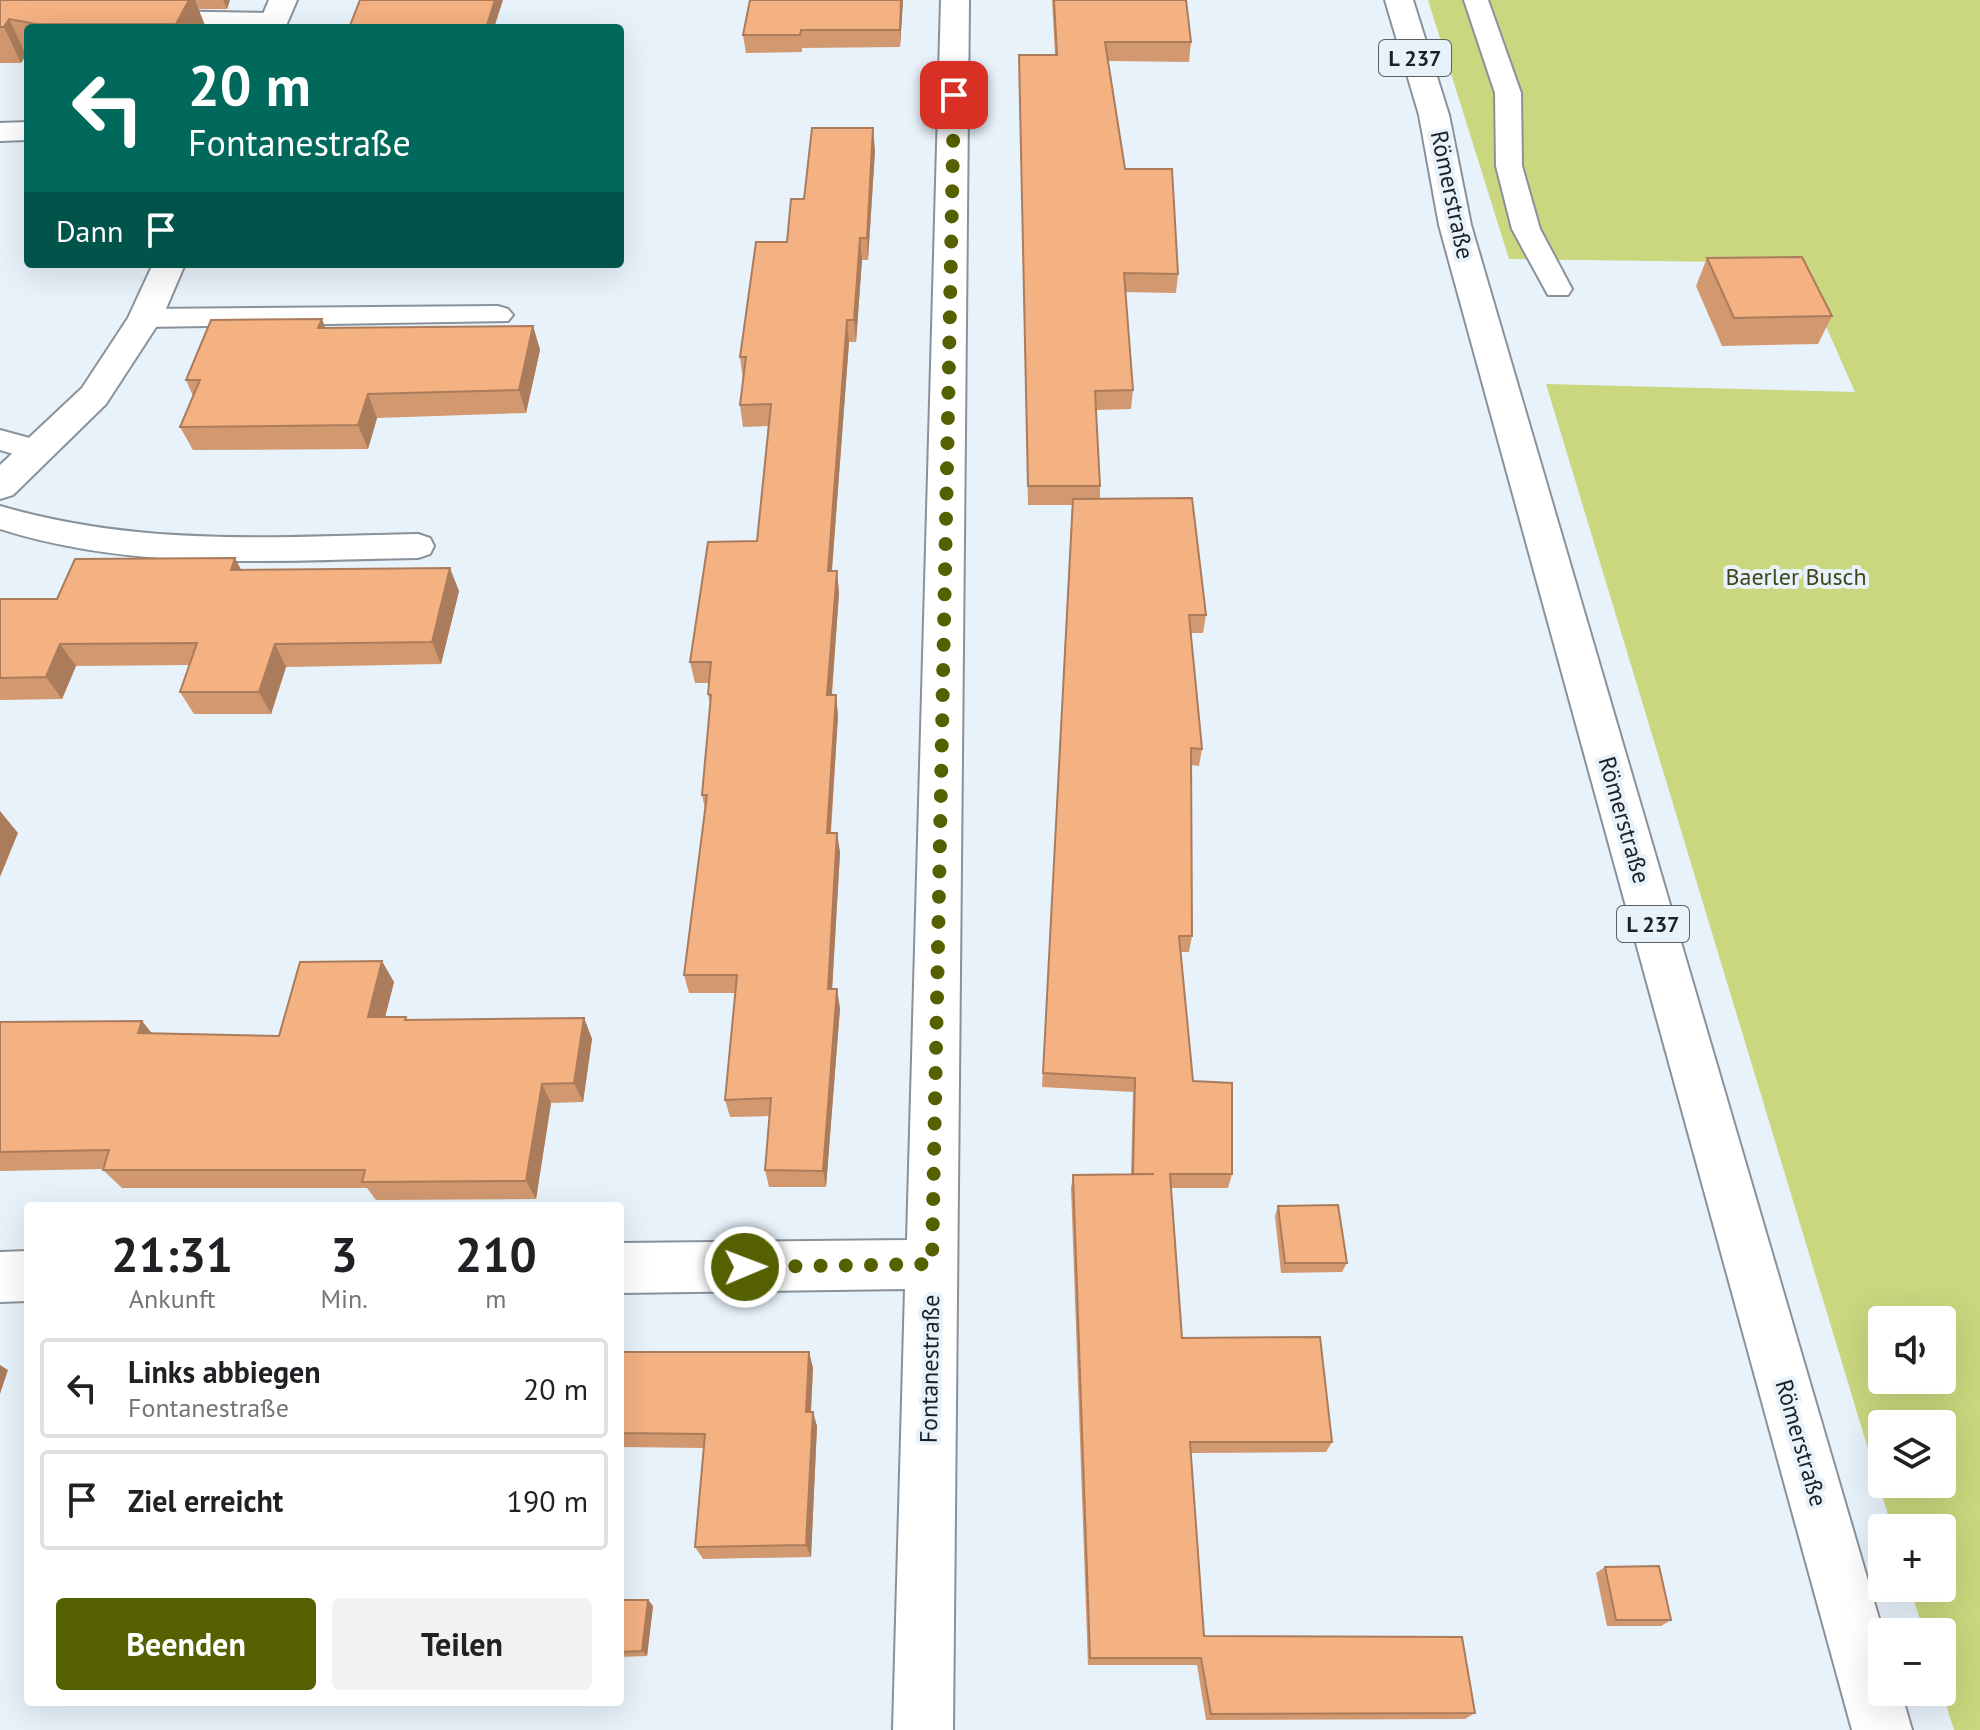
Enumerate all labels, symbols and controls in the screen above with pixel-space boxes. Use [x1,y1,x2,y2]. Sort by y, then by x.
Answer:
road number: L 237 [1379,40,1451,76]
text: 20 m [188,49,311,121]
icon: left [56,56,160,160]
pin [920,61,988,129]
icon: arrive [932,73,976,117]
text: Fontanestraße [188,119,411,166]
street label: Römerstraße [1424,128,1481,262]
icon: arrive [139,208,183,252]
text: Dann [56,211,123,250]
park label: Baerler Busch [1725,561,1867,592]
street label: Römerstraße [1592,753,1657,887]
road number: L 237 [1617,906,1689,942]
text: 21:31 [111,1223,233,1285]
text: 3 [330,1223,358,1285]
text: 210 [455,1223,537,1285]
position arrow [703,1225,787,1309]
text: Ankunft [129,1282,216,1315]
text: Min. [320,1282,368,1315]
text: m [485,1282,506,1315]
street label: Fontanestraße [913,1294,946,1443]
map controls [1868,1306,1956,1706]
button: sound [1868,1306,1956,1394]
text: Links abbiegen [128,1352,321,1391]
icon: left [60,1366,104,1410]
text: 20 m [523,1369,588,1408]
street label: Römerstraße [1769,1376,1834,1510]
text: Fontanestraße [128,1391,289,1424]
button: layers [1868,1410,1956,1498]
icon: arrive [60,1478,104,1522]
text: Ziel erreicht [128,1481,283,1520]
text: 190 m [507,1481,588,1520]
button: + [1868,1514,1956,1602]
button: Beenden [56,1598,316,1690]
button: Teilen [332,1598,592,1690]
button: − [1868,1618,1956,1706]

